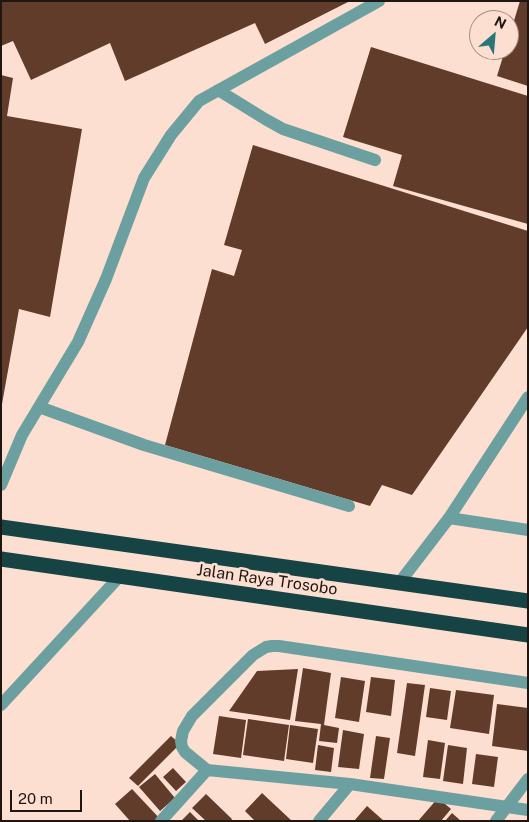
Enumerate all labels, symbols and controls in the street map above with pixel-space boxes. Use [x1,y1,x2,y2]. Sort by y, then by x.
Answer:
north arrow [469,10,519,60]
text: N [492,13,509,32]
street label: Jalan Raya Trosobo [195,561,339,599]
scale bar [12,780,85,812]
text: 20 m [18,790,53,807]

